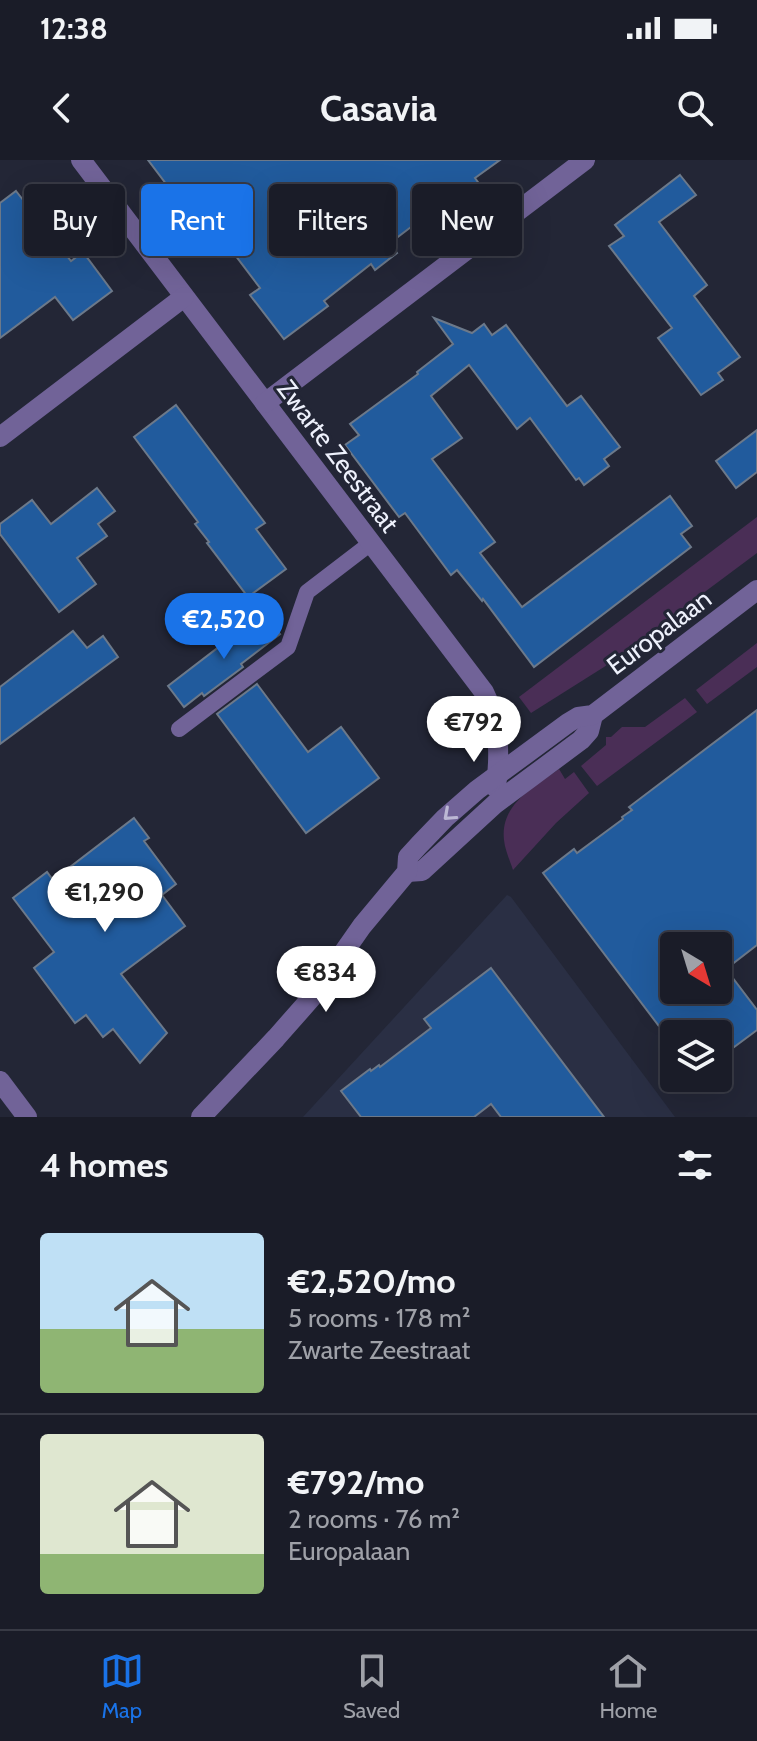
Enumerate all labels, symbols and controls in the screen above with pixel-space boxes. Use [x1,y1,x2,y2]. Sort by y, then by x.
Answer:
text: 12:38 [40,10,108,47]
icon: back [40,86,84,130]
text: Casavia [320,86,437,130]
icon: search [673,86,717,130]
chip: Buy [24,184,125,256]
chip: Rent [141,184,253,256]
chip: Filters [269,184,396,256]
chip: New [412,184,522,256]
street label: Zwarte Zeestraat [270,374,406,539]
street label: Europalaan [601,582,717,682]
pin: €2,520 [159,593,289,661]
text: €2,520 [183,603,265,635]
pin: €792 [427,696,521,764]
text: €792 [445,706,503,738]
one-way arrow [444,806,458,820]
pin: €1,290 [40,866,170,934]
text: €1,290 [65,876,145,908]
north arrow [660,932,732,1004]
map controls [660,932,732,1092]
pin: €834 [279,946,373,1014]
text: €834 [295,956,357,988]
button: layers [660,1020,732,1092]
icon: filters [673,1143,717,1187]
text: 4 homes [40,1144,168,1186]
text: €2,520/mo [288,1260,456,1302]
icon: home [104,1265,200,1361]
text: 5 rooms · 178 m² [288,1302,470,1334]
text: Zwarte Zeestraat [288,1334,470,1366]
text: €792/mo [288,1461,424,1503]
icon: home [104,1466,200,1562]
text: 2 rooms · 76 m² [288,1503,460,1535]
text: Europalaan [288,1535,410,1567]
tab: Map [100,1649,144,1724]
tab: Saved [343,1649,400,1724]
tab: Home [599,1649,657,1724]

